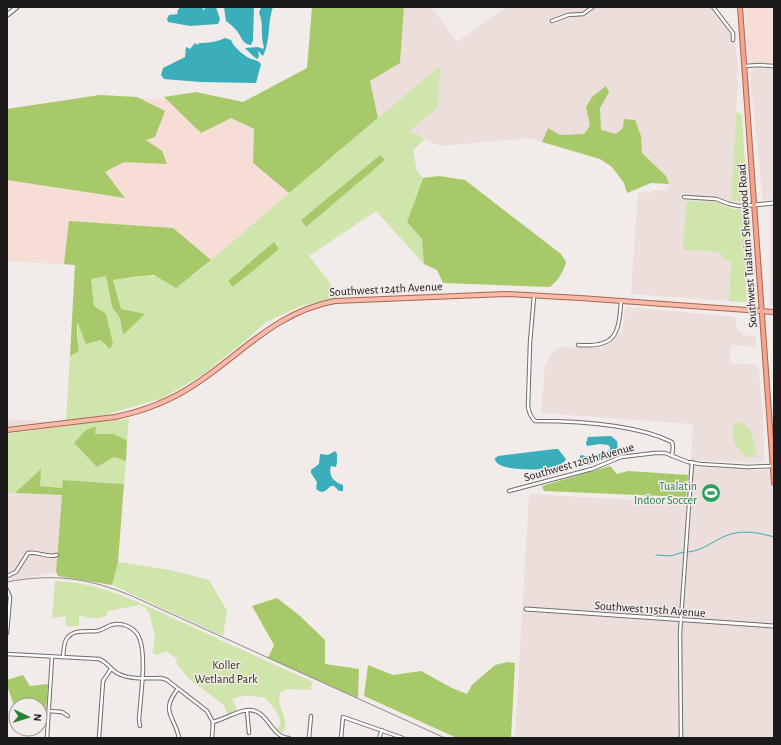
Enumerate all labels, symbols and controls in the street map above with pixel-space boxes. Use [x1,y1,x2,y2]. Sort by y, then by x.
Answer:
street label: Southwest Tualatin Sherwood Road [735,164,759,328]
street label: Southwest 124th Avenue [329,280,443,298]
street label: Southwest 120th Avenue [523,441,635,483]
place label: Tualatin Indoor Soccer [634,480,697,506]
sports icon: Tualatin Indoor Soccer [700,482,722,504]
street label: Southwest 115th Avenue [594,599,706,619]
park label: Koller Wetland Park [194,659,258,685]
north arrow [8,697,48,737]
text: N [32,713,43,722]

